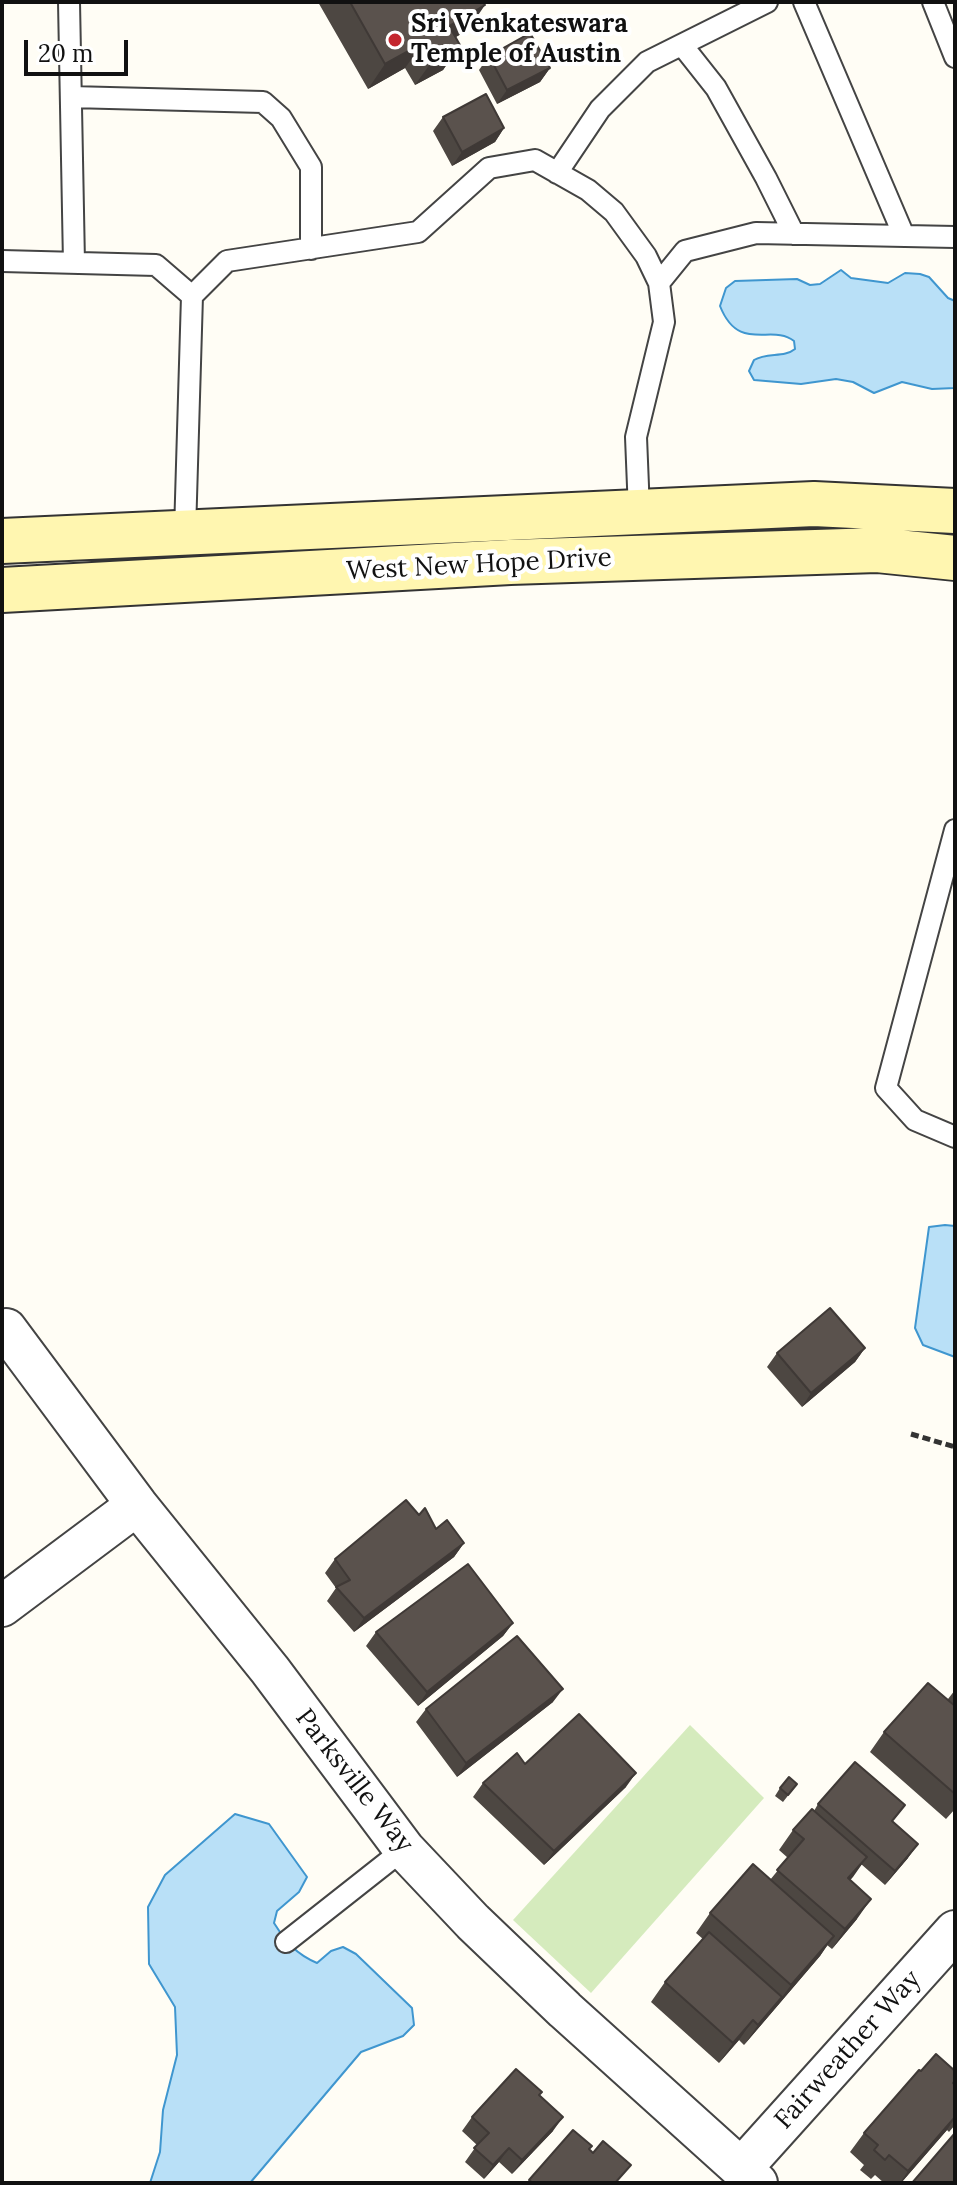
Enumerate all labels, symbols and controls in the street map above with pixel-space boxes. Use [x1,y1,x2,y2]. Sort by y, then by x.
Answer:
place label: Sri Venkateswara Temple of Austin [411,9,628,70]
scale bar [28,24,132,74]
marker: Sri Venkateswara Temple of Austin [386,31,404,49]
text: 20 m [38,38,94,69]
street label: West New Hope Drive [346,542,612,588]
street label: Parksville Way [288,1703,420,1859]
street label: Fairweather Way [769,1964,927,2136]

